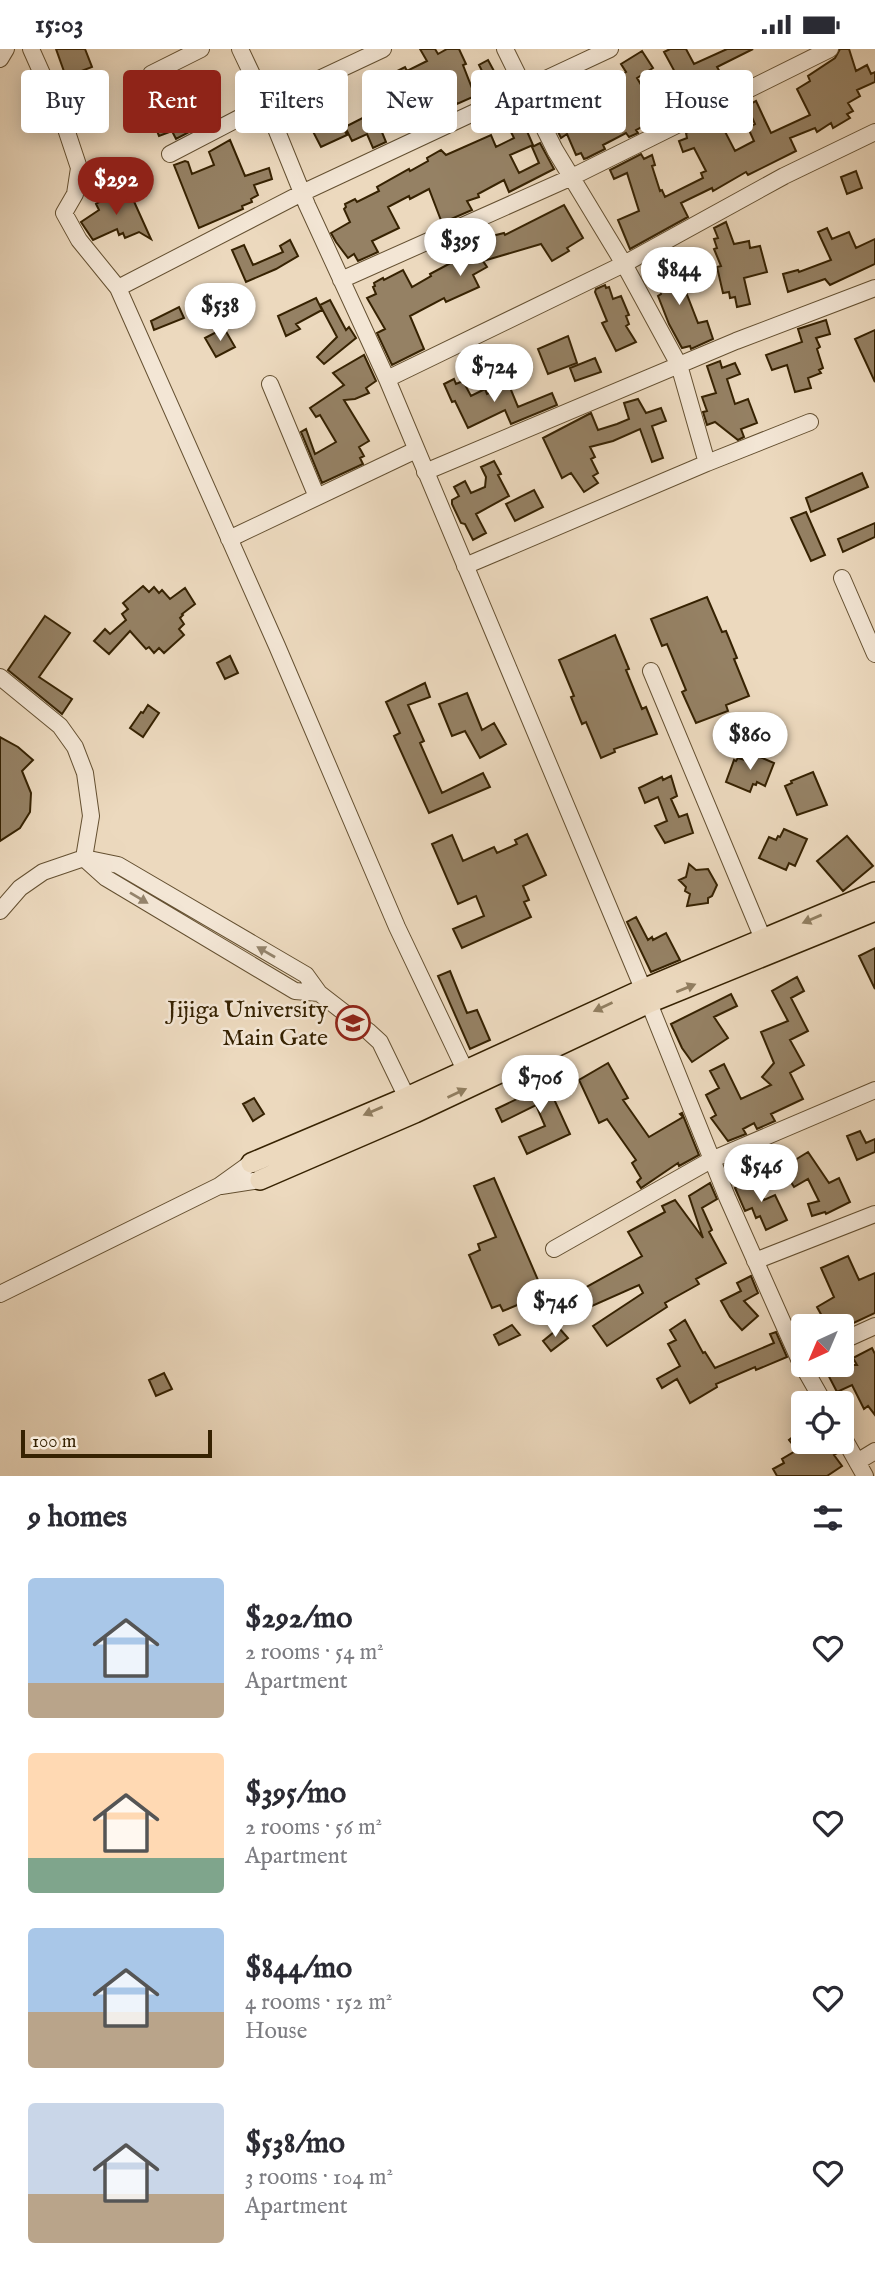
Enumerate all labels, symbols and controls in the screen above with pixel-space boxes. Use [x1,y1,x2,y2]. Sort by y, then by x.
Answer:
text: 15:03 [35,8,83,41]
chip: Buy [21,70,109,133]
chip: Rent [123,70,221,133]
chip: Filters [235,70,348,133]
chip: New [362,70,457,133]
chip: Apartment [471,70,626,133]
chip: House [640,70,753,133]
pin: $292 [75,157,157,217]
text: $292 [94,165,138,194]
pin: $395 [419,219,501,278]
text: $395 [440,226,480,255]
pin: $844 [638,247,720,307]
text: $844 [657,255,701,284]
pin: $538 [179,283,261,343]
text: $538 [201,291,239,320]
pin: $724 [453,345,535,404]
text: $724 [471,352,517,381]
pin: $860 [709,713,791,772]
text: $860 [729,720,771,749]
one-way arrow [130,891,149,904]
one-way arrow [801,913,822,924]
one-way arrow [257,946,276,958]
one-way arrow [675,983,696,994]
place label: Jijiga University Main Gate [164,995,328,1054]
one-way arrow [592,1002,613,1013]
school or university icon: Jijiga University Main Gate [334,1004,372,1042]
pin: $706 [499,1055,581,1115]
text: $706 [518,1063,562,1092]
one-way arrow [446,1088,467,1099]
one-way arrow [363,1105,383,1117]
pin: $546 [720,1145,802,1204]
text: $546 [740,1152,782,1181]
pin: $746 [514,1279,596,1339]
text: $746 [533,1287,577,1316]
north arrow [791,1314,854,1377]
map controls [791,1314,854,1454]
button: locate [791,1391,854,1454]
scale bar [21,1427,212,1459]
text: 100 m [32,1430,76,1454]
text: 9 homes [28,1499,127,1537]
icon: filters [809,1499,847,1537]
text: $292/mo [245,1600,352,1638]
icon: home [84,1606,168,1690]
icon: heart [809,1629,847,1667]
text: 2 rooms · 54 m² [245,1638,384,1667]
text: Apartment [245,1667,348,1696]
text: $395/mo [245,1775,346,1813]
icon: home [84,1781,168,1865]
icon: heart [809,1804,847,1842]
text: 2 rooms · 56 m² [245,1813,382,1842]
text: Apartment [245,1842,348,1871]
text: $844/mo [245,1950,352,1988]
icon: home [84,1956,168,2040]
icon: heart [809,1979,847,2017]
text: 4 rooms · 152 m² [245,1988,392,2017]
text: House [245,2017,307,2046]
text: $538/mo [245,2125,345,2163]
icon: home [84,2131,168,2215]
icon: heart [809,2154,847,2192]
text: 3 rooms · 104 m² [245,2163,393,2192]
text: Apartment [245,2192,348,2221]

